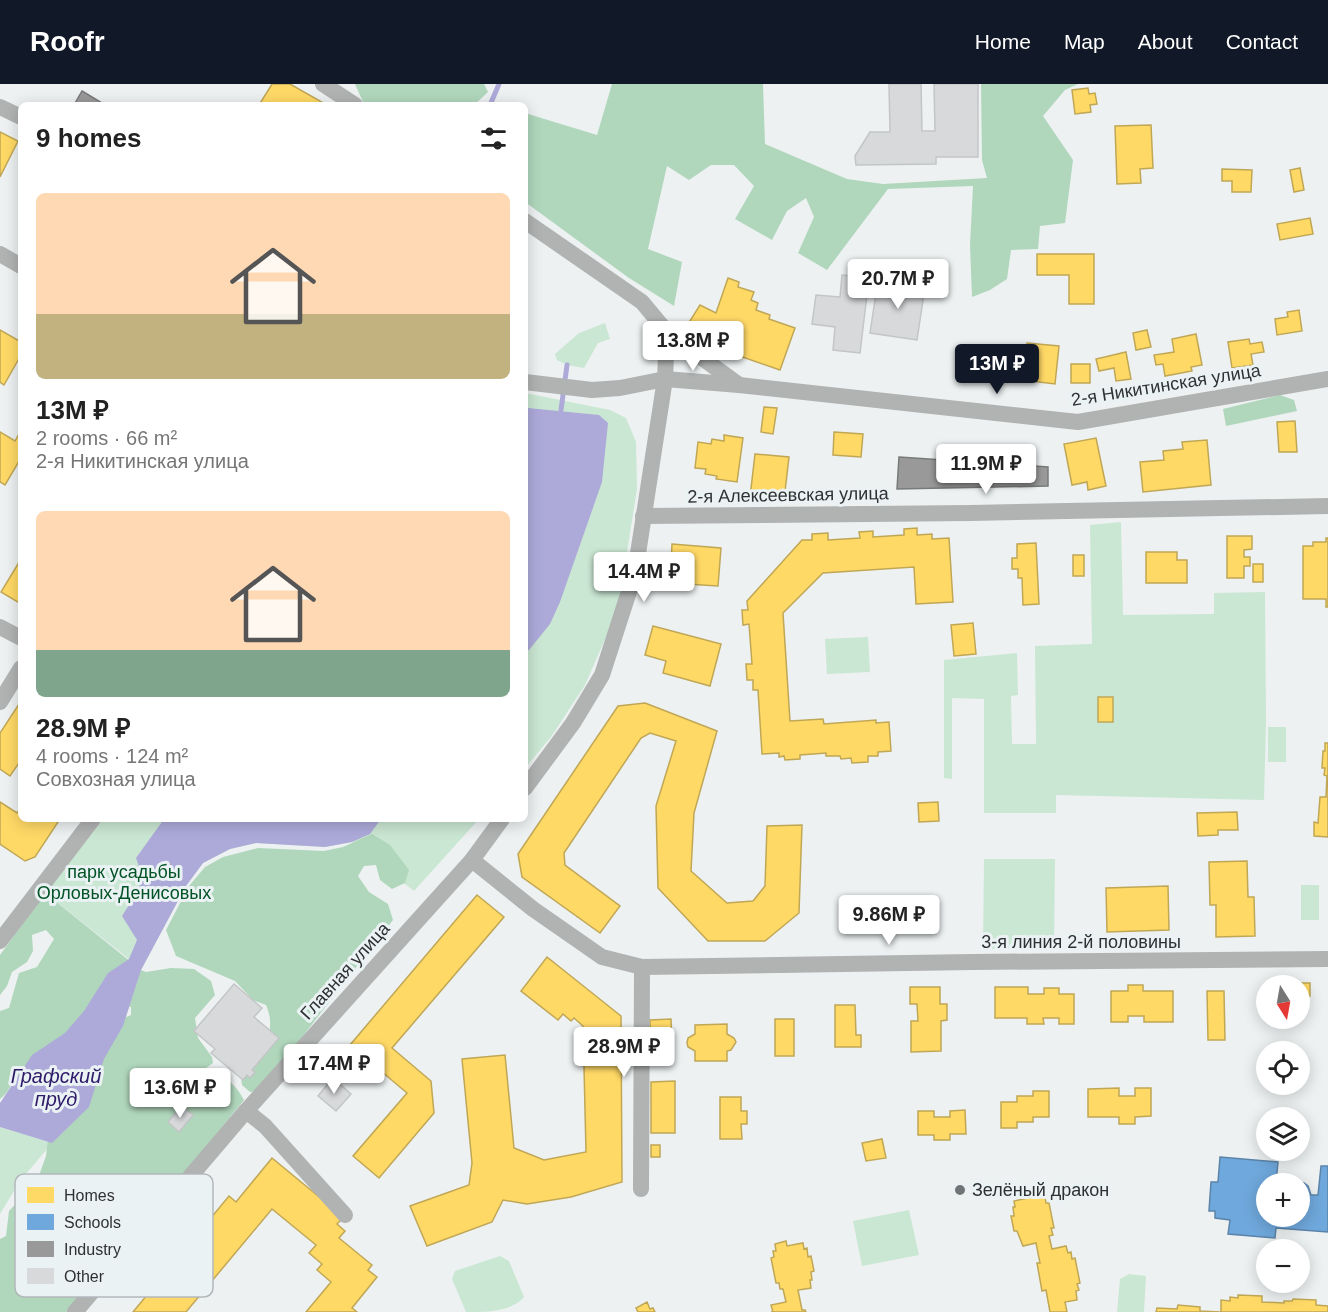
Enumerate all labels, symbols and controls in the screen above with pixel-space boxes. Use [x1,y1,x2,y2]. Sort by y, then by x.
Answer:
text: Roofr [30,26,105,57]
text: Home [975,30,1031,53]
text: Map [1064,30,1105,53]
text: About [1138,30,1193,53]
text: Contact [1226,30,1298,53]
icon: filters [477,122,510,155]
text: 9 homes [36,123,142,153]
icon: home [219,232,327,340]
pin: 20.7M ₽ [843,259,953,310]
text: 20.7M ₽ [862,267,934,289]
pin: 13.8M ₽ [638,321,748,372]
text: 13.8M ₽ [657,329,729,351]
pin: 13M ₽ [955,344,1039,395]
text: 13M ₽ [969,352,1025,374]
street label: 2-я Никитинская улица [1070,360,1263,410]
text: 13M ₽ [36,395,109,425]
text: 2 rooms · 66 m² [36,427,177,449]
pin: 11.9M ₽ [931,444,1041,495]
text: 2-я Никитинская улица [36,450,249,472]
text: 11.9M ₽ [950,452,1022,474]
street label: 2-я Алексеевская улица [687,483,890,507]
icon: home [219,550,327,658]
pin: 14.4M ₽ [589,552,699,603]
text: 14.4M ₽ [608,560,680,582]
text: 28.9M ₽ [36,713,131,743]
text: 4 rooms · 124 m² [36,745,188,767]
text: Совхозная улица [36,768,196,790]
park label: парк усадьбы Орловых-Денисовых [37,862,211,903]
pin: 9.86M ₽ [834,895,944,946]
text: 9.86M ₽ [853,903,925,925]
street label: Главная улица [296,918,394,1023]
street label: 3-я линия 2-й половины [981,932,1181,952]
north arrow [1256,975,1310,1029]
map controls [1256,975,1310,1293]
pin: 28.9M ₽ [569,1027,679,1078]
text: 28.9M ₽ [588,1035,660,1057]
button: locate [1256,1041,1310,1095]
pin: 17.4M ₽ [279,1044,389,1095]
text: 17.4M ₽ [298,1052,370,1074]
water label: Графский пруд [11,1065,101,1110]
pin: 13.6M ₽ [125,1068,235,1119]
text: 13.6M ₽ [144,1076,216,1098]
button: layers [1256,1107,1310,1161]
button: + [1256,1173,1310,1227]
legend [15,1174,213,1297]
place label: Зелёный дракон [972,1180,1109,1200]
marker: Зелёный дракон [953,1183,967,1197]
text: Homes [64,1187,115,1204]
text: Schools [64,1214,121,1231]
button: − [1256,1239,1310,1293]
text: Industry [64,1241,121,1258]
text: Other [64,1268,105,1285]

